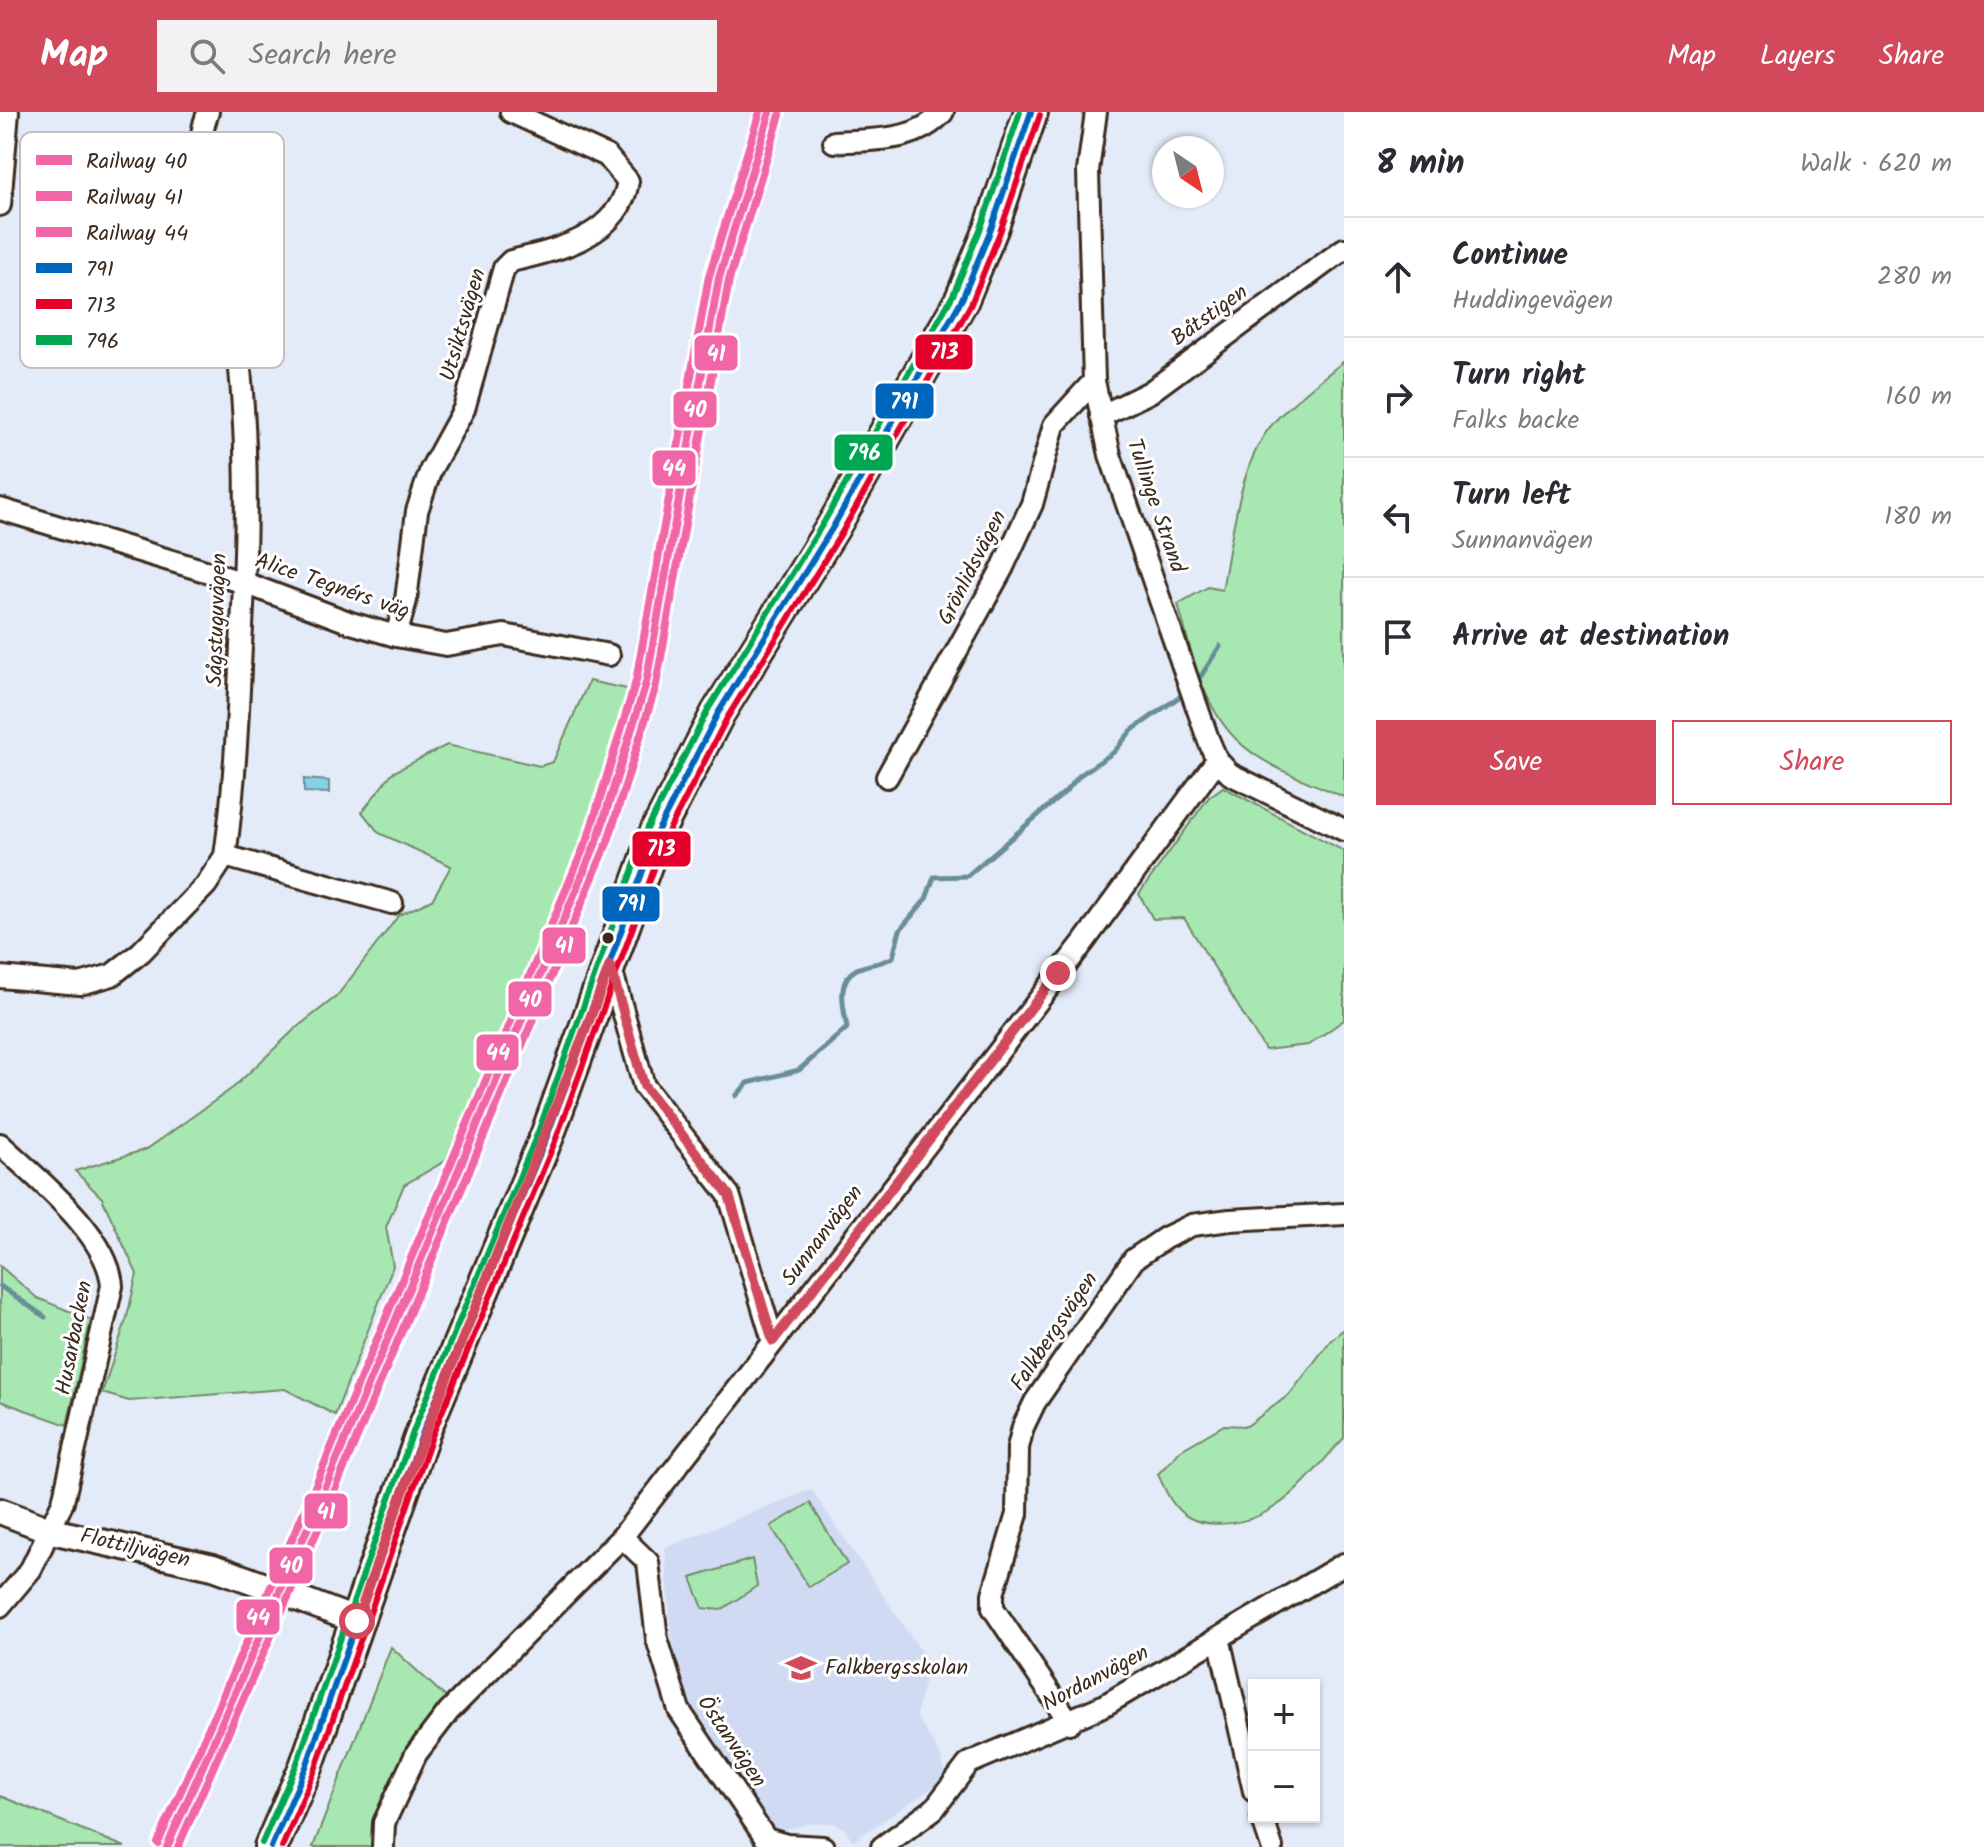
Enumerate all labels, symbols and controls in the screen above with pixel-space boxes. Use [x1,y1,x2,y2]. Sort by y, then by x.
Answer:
search box [157,20,717,92]
text: Map [40,26,109,86]
text: Search here [249,32,396,80]
icon: search [185,34,229,78]
text: Map [1667,34,1716,79]
text: Layers [1760,34,1835,79]
text: Share [1879,34,1944,79]
legend [20,132,284,368]
north arrow [1152,136,1224,208]
text: 8 min [1376,137,1465,191]
text: Walk · 620 m [1800,143,1952,185]
text: Railway 40 [86,145,187,180]
text: Railway 41 [86,181,183,216]
text: Railway 44 [86,217,188,252]
text: Continue [1452,232,1568,280]
text: 791 [86,253,114,288]
icon: ahead [1376,255,1420,299]
text: 280 m [1877,256,1952,298]
street label: Utsiktsvägen [431,264,497,386]
street label: Båtstigen [1164,276,1256,356]
text: Huddingevägen [1452,280,1613,322]
text: 713 [86,289,116,324]
text: 796 [86,325,119,360]
line badge: 713 [914,333,974,371]
line badge: 41 [693,334,739,372]
text: 713 [929,336,959,371]
text: 41 [707,338,726,373]
text: Turn right [1452,352,1585,400]
icon: right [1376,375,1420,419]
text: 160 m [1885,376,1952,418]
line badge: 791 [874,382,935,420]
text: 791 [890,386,918,421]
line badge: 40 [672,390,718,429]
text: 40 [683,394,707,429]
text: Falks backe [1452,400,1579,442]
line badge: 796 [833,433,894,472]
street label: Tullinge Strand [1116,434,1195,579]
text: 796 [847,437,881,472]
line badge: 44 [651,449,697,487]
text: 44 [662,453,686,488]
text: Turn left [1452,472,1571,520]
icon: left [1376,495,1420,539]
text: 180 m [1884,496,1952,538]
street label: Grönlidsvägen [929,504,1017,632]
text: Sunnanvägen [1452,520,1593,562]
street label: Alice Tegnérs väg [250,544,414,630]
street label: Sågstuguvägen [198,553,238,687]
text: Arrive at destination [1452,613,1729,661]
icon: arrive [1376,615,1420,659]
button: Save [1376,720,1656,805]
button: Share [1672,720,1952,805]
line badge: 713 [631,830,692,868]
text: 713 [646,833,676,868]
line badge: 791 [601,885,661,923]
text: 791 [617,888,645,923]
line badge: 41 [541,926,587,965]
text: 41 [555,930,574,965]
unlabelled marker [600,930,616,946]
route end [1040,955,1076,991]
line badge: 40 [507,980,553,1018]
text: 40 [518,984,542,1019]
line badge: 44 [475,1033,520,1072]
text: 44 [486,1037,510,1072]
street label: Sunnanvägen [773,1178,873,1294]
street label: Falkbergsvägen [1002,1265,1108,1399]
street label: Husarbacken [47,1278,103,1398]
line badge: 41 [303,1492,349,1530]
text: 41 [317,1496,336,1531]
street label: Flottiljvägen [77,1519,193,1579]
line badge: 40 [268,1546,314,1585]
text: 40 [279,1550,303,1585]
line badge: 44 [235,1598,281,1636]
text: 44 [246,1602,270,1637]
route start [339,1603,375,1639]
street label: Nordanvägen [1036,1636,1156,1722]
school or university icon: Falkbergsskolan [784,1651,818,1685]
place label: Falkbergsskolan [825,1651,968,1686]
map controls [1248,1679,1320,1823]
button: + [1248,1679,1320,1751]
street label: Östanvägen [687,1689,775,1795]
button: − [1248,1751,1320,1823]

